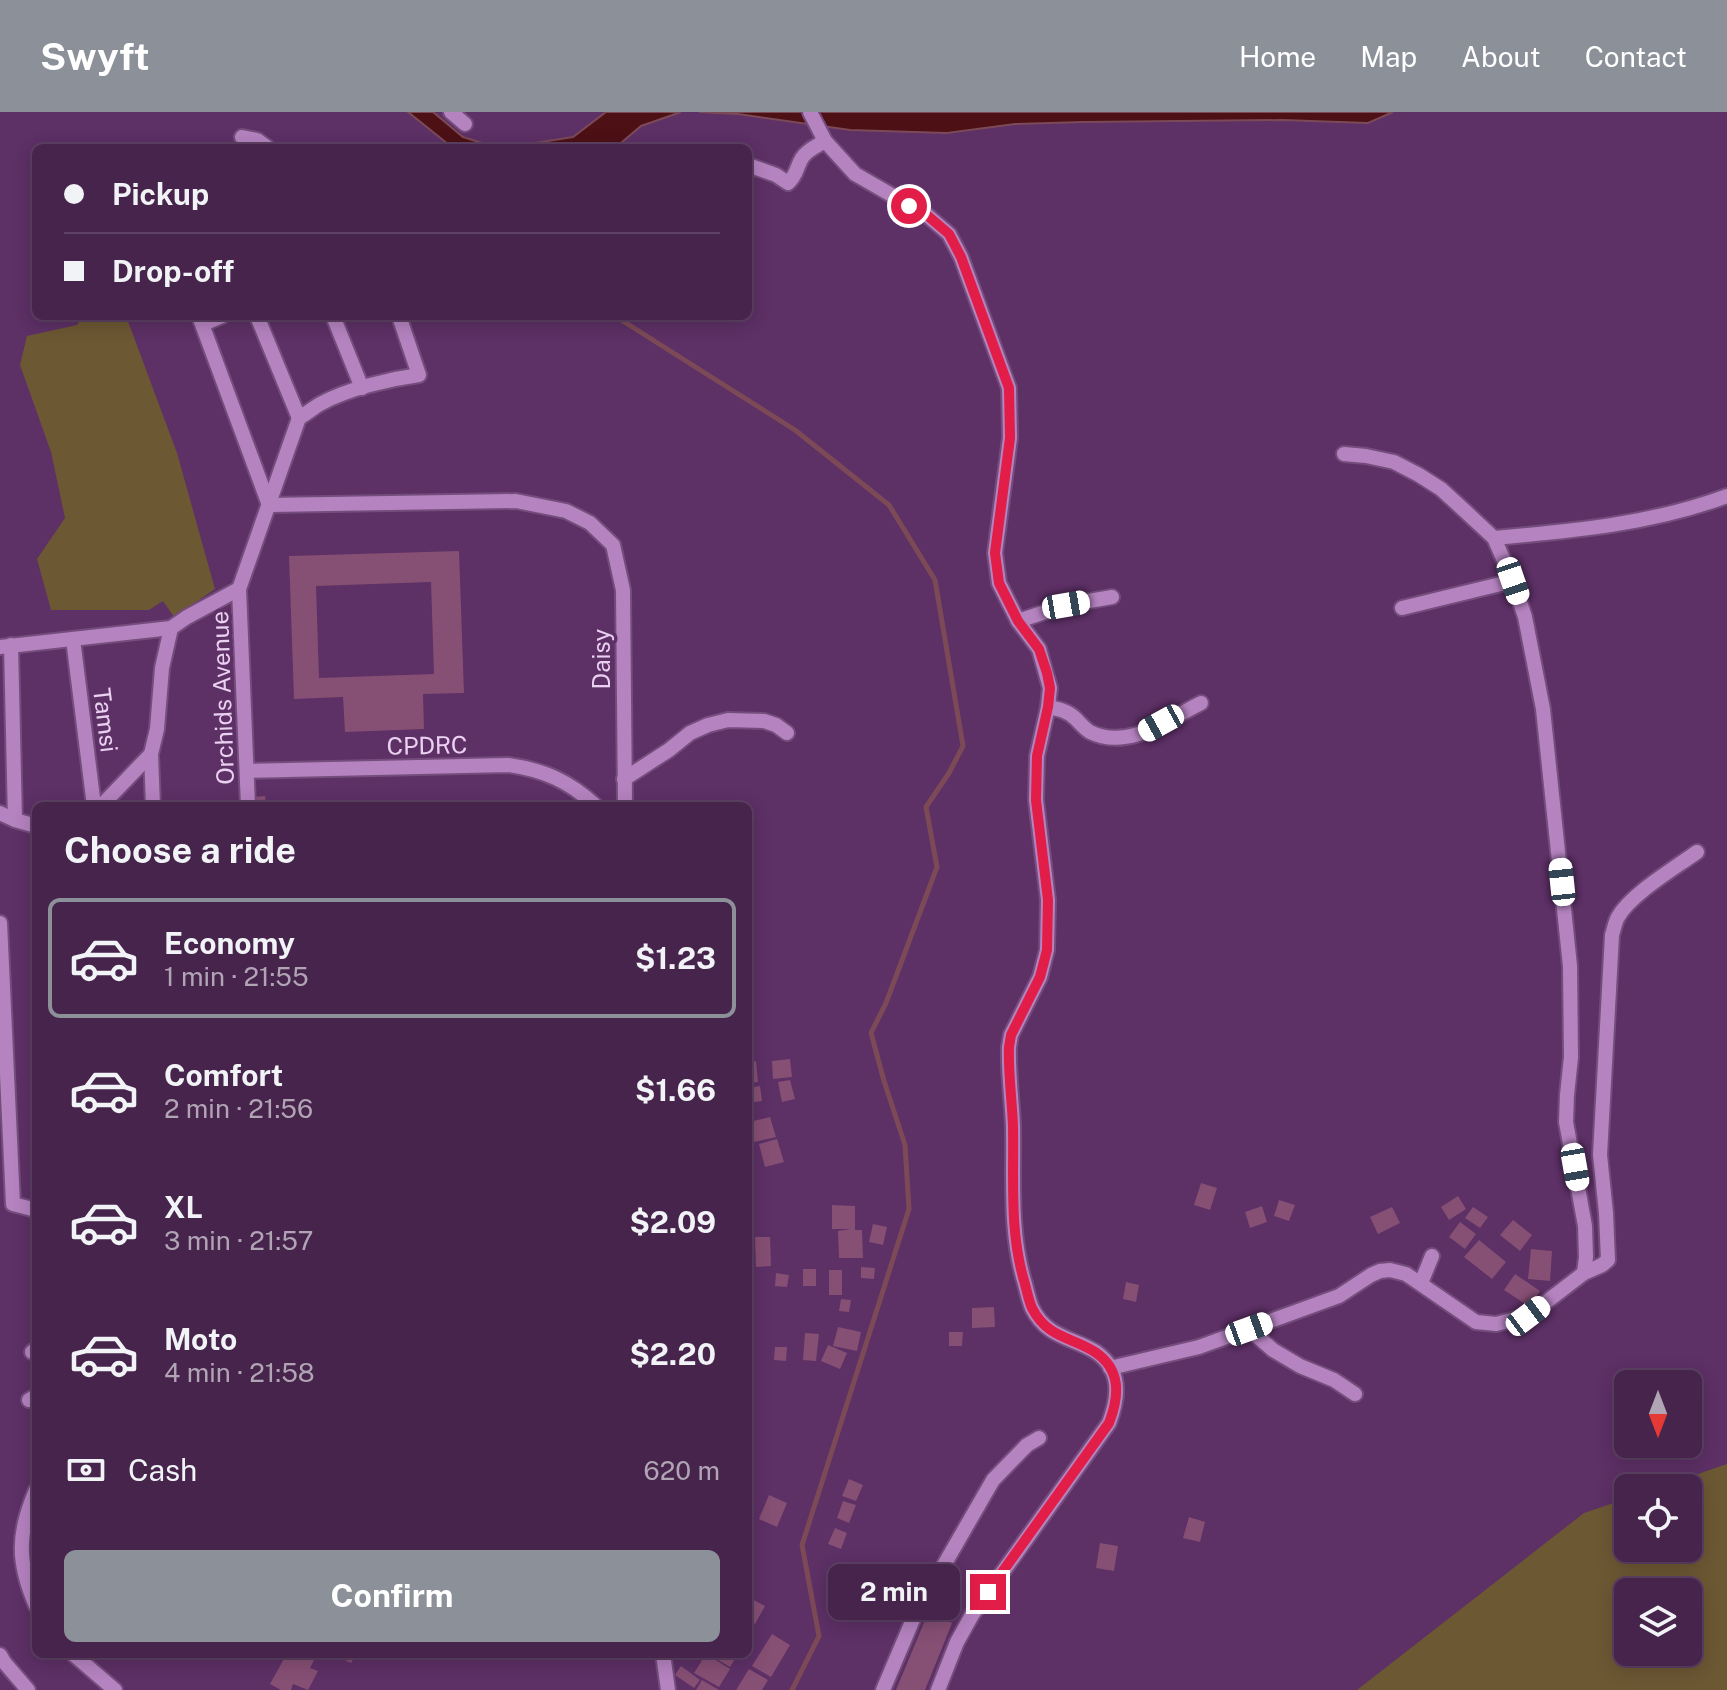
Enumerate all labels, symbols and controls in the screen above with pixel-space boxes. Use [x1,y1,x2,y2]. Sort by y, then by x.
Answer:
text: Swyft [40,34,150,79]
text: Home [1239,40,1316,73]
text: Map [1360,40,1417,73]
text: About [1461,40,1541,73]
text: Contact [1585,40,1687,73]
text: Pickup [112,176,209,212]
route start [891,188,927,224]
text: Drop-off [112,253,234,289]
car [1494,554,1532,608]
car [1040,589,1092,621]
street label: Orchids Avenue [205,611,239,785]
street label: Daisy [587,628,615,689]
street label: Tamsi [88,686,124,754]
car [1134,701,1188,745]
street label: CPDRC [386,730,468,760]
text: Choose a ride [64,829,296,871]
car [1548,857,1576,907]
icon: car [68,922,140,994]
text: Economy [164,925,295,961]
text: $1.23 [635,940,716,976]
text: 1 min · 21:55 [164,961,309,992]
icon: car [68,1054,140,1126]
text: Comfort [164,1057,283,1093]
text: $1.66 [635,1072,716,1108]
text: 2 min · 21:56 [164,1093,313,1124]
car [1559,1141,1591,1193]
icon: car [68,1186,140,1258]
text: XL [164,1189,203,1225]
text: $2.09 [629,1204,716,1240]
text: 3 min · 21:57 [164,1225,313,1256]
car [1502,1292,1554,1340]
car [1222,1310,1276,1348]
icon: car [68,1318,140,1390]
text: Moto [164,1321,237,1357]
text: $2.20 [629,1336,716,1372]
text: 4 min · 21:58 [164,1357,315,1388]
north arrow [1614,1370,1702,1458]
map controls [1614,1370,1702,1666]
icon: cash [64,1448,108,1492]
text: Cash [128,1452,197,1488]
text: 620 m [644,1455,720,1486]
button: locate [1614,1474,1702,1562]
button: Confirm [64,1550,720,1642]
callout: 2 min [828,1564,960,1620]
route end [970,1574,1006,1610]
text: 2 min [860,1576,928,1607]
button: layers [1614,1578,1702,1666]

